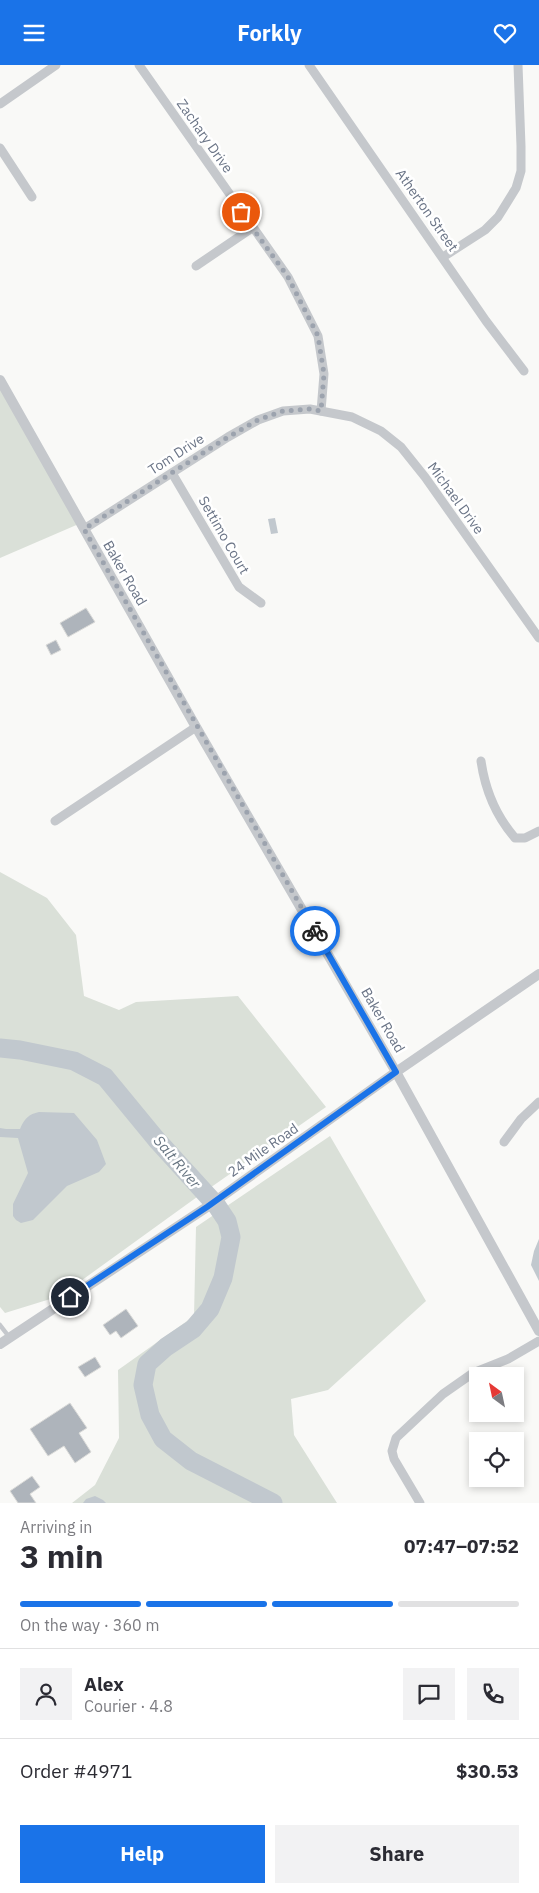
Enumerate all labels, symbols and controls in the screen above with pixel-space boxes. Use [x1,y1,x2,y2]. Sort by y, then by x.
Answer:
text: Forkly [237,18,302,47]
icon: menu [20,19,48,47]
icon: heart [491,19,519,47]
street label: Zachary Drive [173,96,237,177]
street label: Atherton Street [392,165,462,255]
pin [220,191,262,233]
icon: bag [227,198,255,226]
street label: Tom Drive [145,429,208,479]
street label: Michael Drive [424,458,488,538]
street label: Settimo Court [194,493,254,577]
street label: Baker Road [99,537,151,609]
courier [290,906,340,956]
icon: bike [301,917,329,945]
street label: Baker Road [357,984,409,1056]
street label: 24 Mile Road [224,1119,302,1181]
water label: Salt River [150,1131,205,1192]
pin [49,1276,91,1318]
icon: home [56,1283,84,1311]
north arrow [469,1367,524,1423]
map controls [469,1367,524,1487]
button: locate [469,1432,524,1487]
text: Arriving in [20,1517,92,1537]
text: 07:47–07:52 [404,1534,519,1558]
text: 3 min [20,1535,104,1577]
text: On the way · 360 m [20,1615,159,1635]
button: person [20,1668,72,1720]
button: chat [403,1668,455,1720]
button: phone [467,1668,519,1720]
text: Alex [84,1672,124,1696]
text: Courier · 4.8 [84,1696,173,1716]
text: Order #4971 [20,1759,132,1783]
text: $30.53 [456,1759,519,1783]
button: Help [20,1825,265,1883]
button: Share [275,1825,519,1883]

